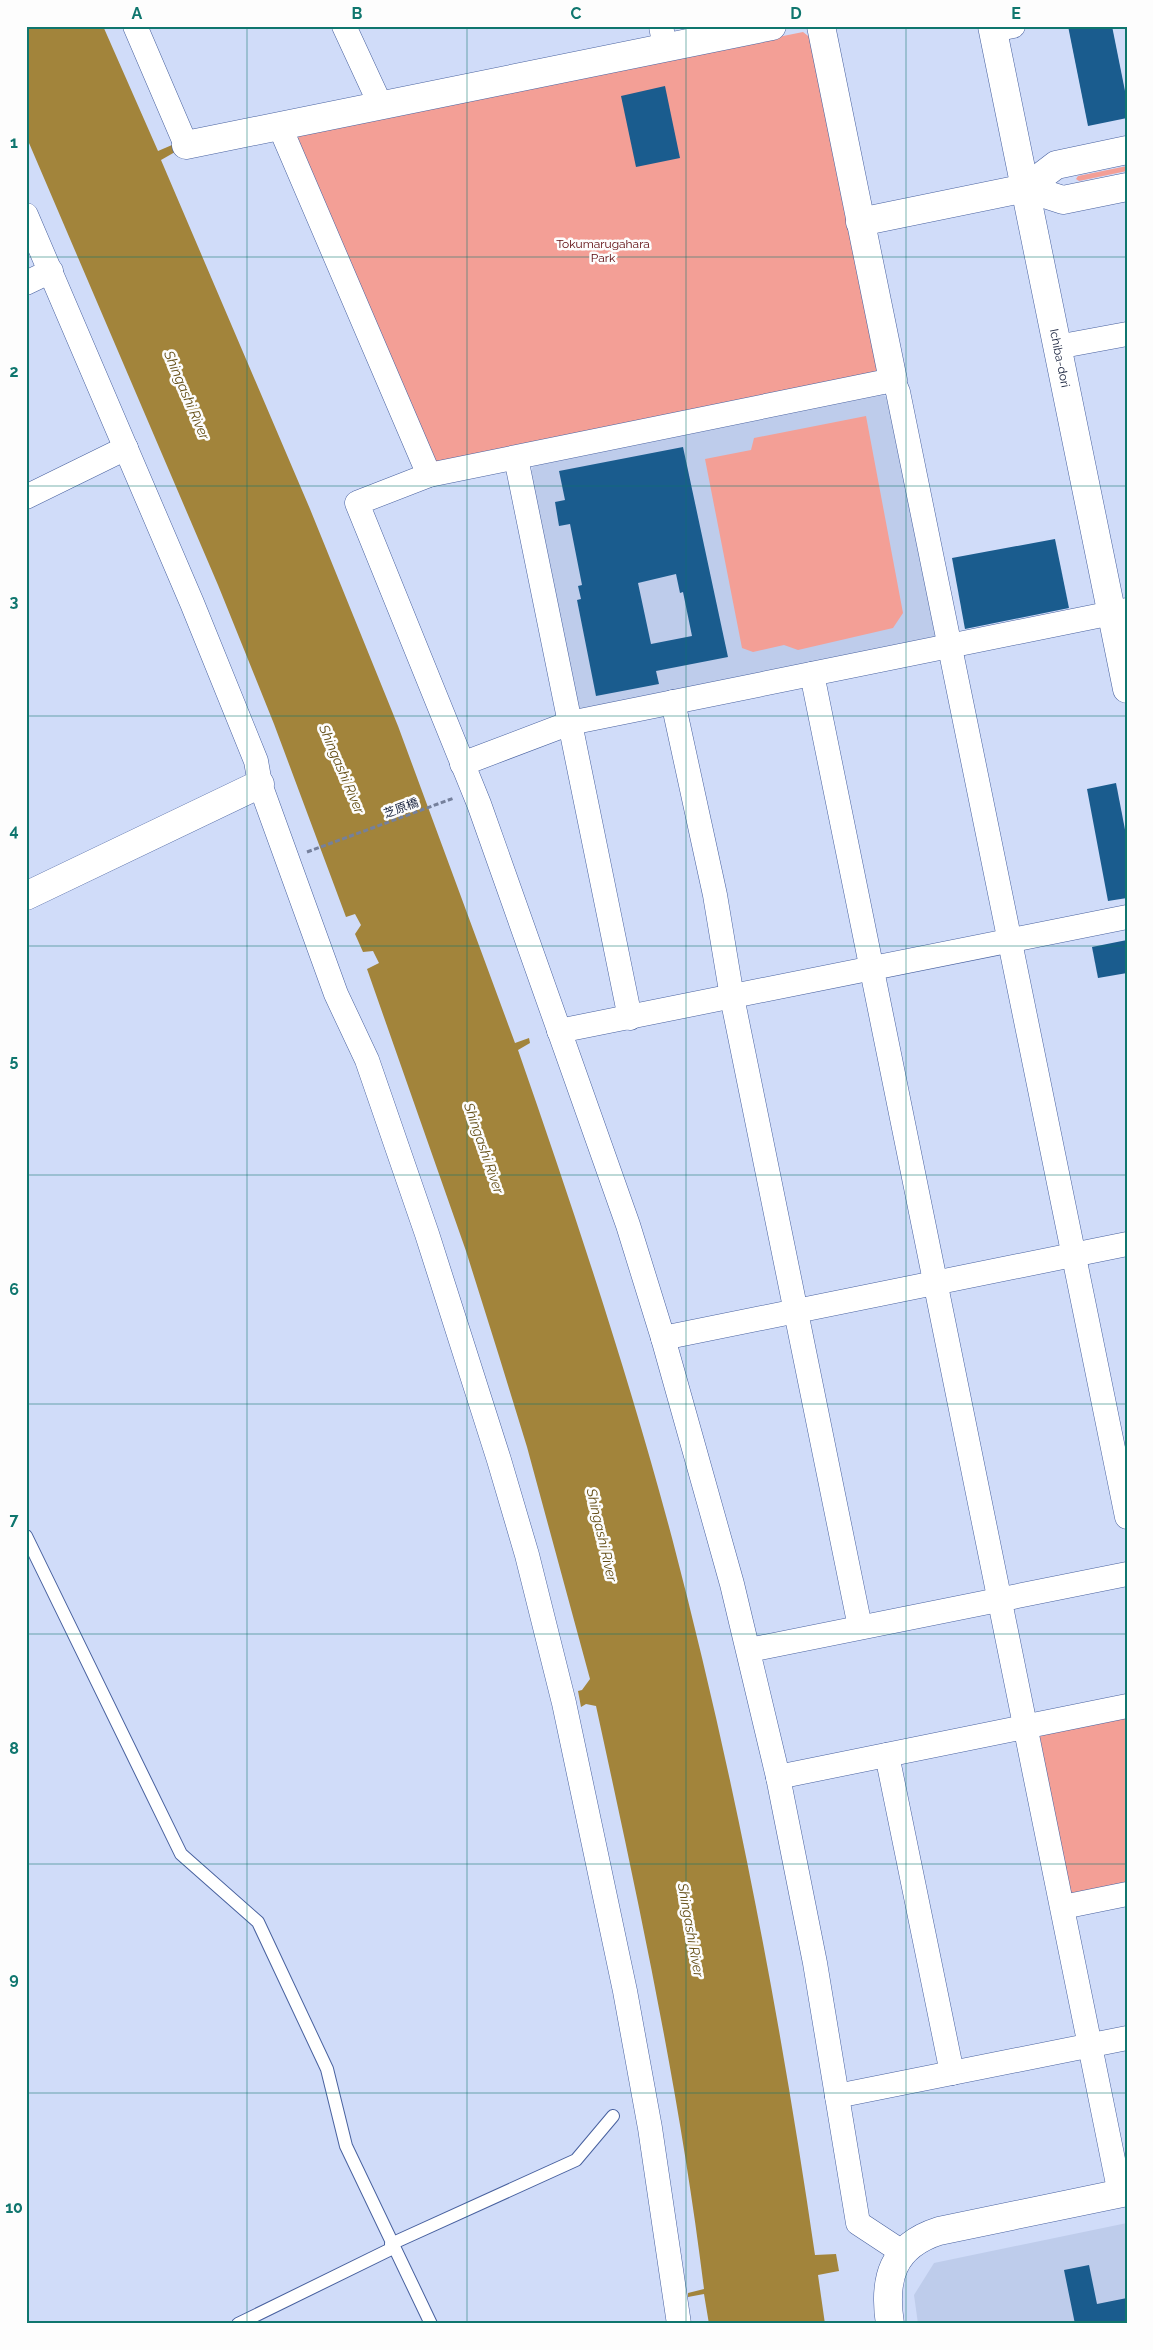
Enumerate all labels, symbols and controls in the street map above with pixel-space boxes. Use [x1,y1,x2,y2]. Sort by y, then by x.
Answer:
text: A [132,4,143,23]
text: B [352,4,363,23]
text: C [571,4,582,23]
text: D [790,4,802,23]
text: E [1011,4,1021,23]
text: 1 [10,133,18,152]
park label: Tokumarugahara Park [556,237,650,265]
street label: Ichiba-dori [1047,328,1072,389]
water label: Shingashi River [161,347,213,443]
text: 2 [9,362,19,381]
text: 3 [10,592,19,611]
water label: Shingashi River [316,721,368,817]
street label: 芝原橋 [382,795,420,821]
text: 4 [9,821,19,840]
text: 5 [10,1051,19,1070]
water label: Shingashi River [461,1100,507,1197]
text: 6 [9,1280,19,1299]
water label: Shingashi River [583,1486,621,1584]
text: 7 [10,1510,19,1529]
text: 8 [9,1739,19,1758]
water label: Shingashi River [675,1881,707,1979]
text: 9 [9,1969,19,1988]
text: 10 [5,2198,23,2217]

